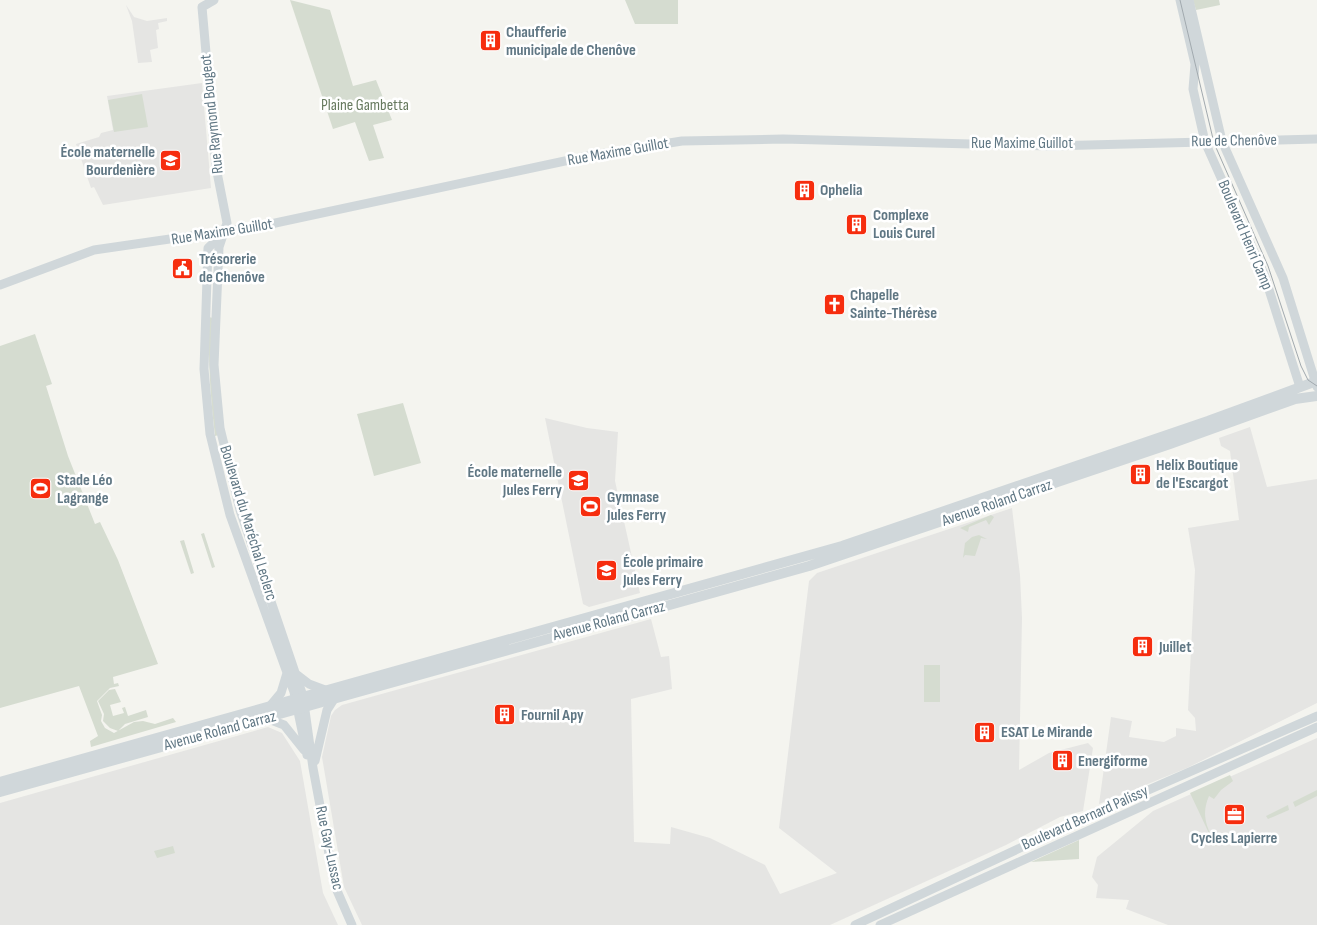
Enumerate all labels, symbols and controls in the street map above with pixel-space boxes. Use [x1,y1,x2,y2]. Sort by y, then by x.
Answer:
place label: Chaufferie municipale de Chenôve [506,23,636,60]
building icon: Chaufferie municipale de Chenôve [478,29,502,53]
street label: Rue Raymond Bougeot [196,53,228,175]
park label: Plaine Gambetta [321,96,409,115]
street label: Rue de Chenôve [1191,131,1277,151]
street label: Rue Maxime Guillot [566,134,670,170]
street label: Rue Maxime Guillot [971,134,1073,153]
place label: École maternelle Bourdenière [60,143,155,180]
school or university icon: École maternelle Bourdenière [159,149,183,173]
street label: Boulevard Henri Camp [1213,177,1277,293]
building icon: Ophelia [792,178,816,202]
place label: Ophelia [820,181,862,200]
place label: Complexe Louis Curel [873,206,935,243]
building icon: Complexe Louis Curel [845,212,869,236]
street label: Rue Maxime Guillot [170,215,274,249]
place label: Trésorerie de Chenôve [199,250,265,287]
public building icon: Trésorerie de Chenôve [171,256,195,280]
place label: Chapelle Sainte-Thérèse [850,286,937,323]
church icon: Chapelle Sainte-Thérèse [822,292,846,316]
street label: Boulevard du Maréchal Leclerc [215,443,281,603]
place label: Helix Boutique de l'Escargot [1156,456,1238,493]
building icon: Helix Boutique de l'Escargot [1128,462,1152,486]
place label: École maternelle Jules Ferry [467,463,562,500]
school or university icon: École maternelle Jules Ferry [566,469,590,493]
place label: Stade Léo Lagrange [57,471,112,508]
street label: Avenue Roland Carraz [939,475,1055,531]
sports icon: Stade Léo Lagrange [29,477,53,501]
place label: Gymnase Jules Ferry [606,488,667,525]
sports icon: Gymnase Jules Ferry [579,494,603,518]
place label: École primaire Jules Ferry [622,553,703,590]
school or university icon: École primaire Jules Ferry [595,559,619,583]
street label: Avenue Roland Carraz [550,597,667,645]
building icon: Juillet [1131,635,1155,659]
place label: Juillet [1158,638,1191,657]
building icon: Fournil Apy [493,703,517,727]
place label: Fournil Apy [521,706,584,725]
street label: Avenue Roland Carraz [161,707,278,755]
building icon: ESAT Le Mirande [973,720,997,744]
place label: ESAT Le Mirande [1001,723,1093,742]
building icon: Energiforme [1050,749,1074,773]
place label: Energiforme [1078,752,1148,771]
street label: Boulevard Bernard Palissy [1019,782,1151,854]
office icon: Cycles Lapierre [1222,802,1246,826]
street label: Rue Gay-Lussac [311,804,347,892]
place label: Cycles Lapierre [1191,829,1277,848]

